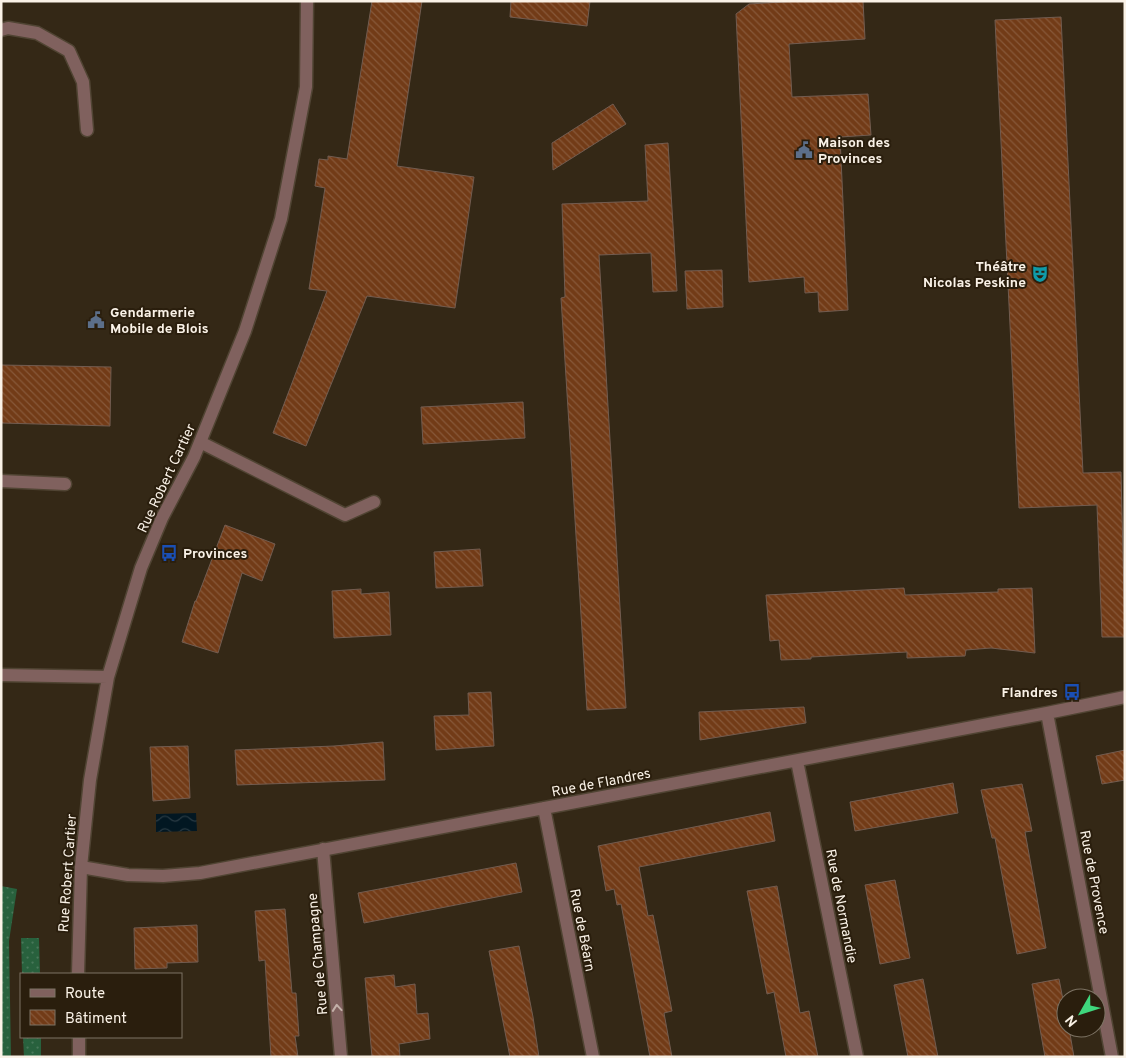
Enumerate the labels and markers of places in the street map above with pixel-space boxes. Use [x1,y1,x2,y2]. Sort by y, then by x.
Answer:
place label: Maison des Provinces [818,135,890,168]
public building icon: Maison des Provinces [794,140,814,160]
place label: Théâtre Nicolas Peskine [923,259,1026,292]
theatre icon: Théâtre Nicolas Peskine [1030,264,1050,284]
place label: Gendarmerie Mobile de Blois [110,305,209,338]
public building icon: Gendarmerie Mobile de Blois [86,310,106,330]
bus stop icon: Provinces [159,543,179,563]
place label: Provinces [183,546,248,563]
bus stop icon: Flandres [1062,682,1082,702]
place label: Flandres [1002,685,1058,702]

